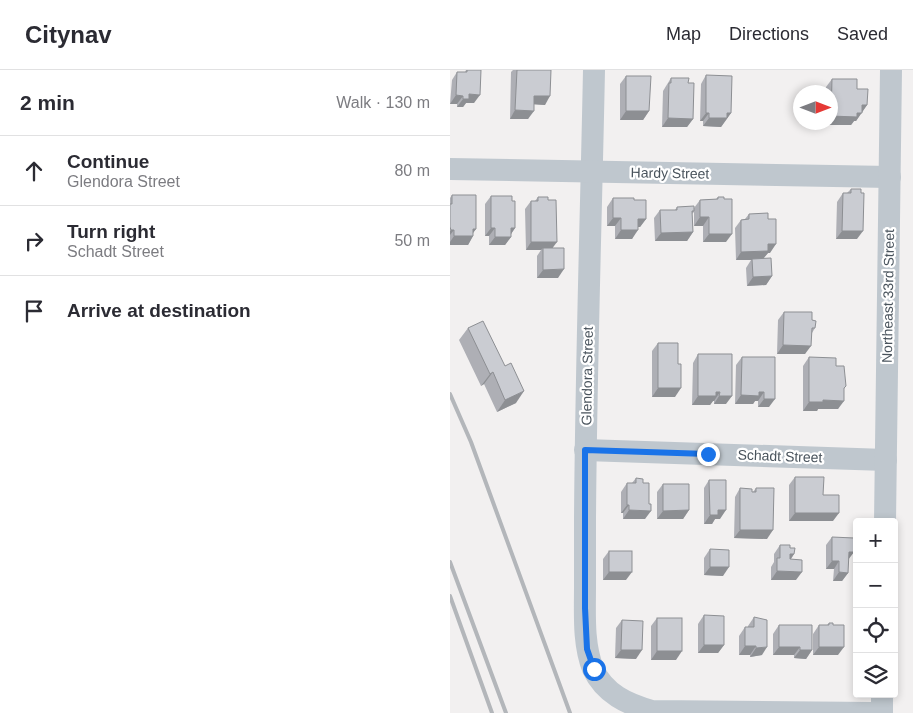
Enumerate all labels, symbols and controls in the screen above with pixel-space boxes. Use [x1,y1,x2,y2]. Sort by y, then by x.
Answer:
text: Citynav [25,21,112,48]
text: Map [666,24,701,44]
text: Directions [729,24,809,44]
text: Saved [837,24,888,44]
north arrow [793,85,838,130]
text: 2 min [20,91,75,114]
text: Walk · 130 m [336,94,430,111]
text: Continue [67,151,149,172]
icon: ahead [20,157,48,185]
text: 80 m [394,162,430,179]
street label: Hardy Street [631,164,710,182]
text: Glendora Street [67,173,180,190]
text: Turn right [67,221,155,242]
icon: right [20,227,48,255]
street label: Northeast 33rd Street [879,229,897,363]
text: 50 m [394,232,430,249]
text: Schadt Street [67,243,164,260]
icon: arrive [20,297,48,325]
text: Arrive at destination [67,300,251,321]
street label: Glendora Street [578,326,596,426]
route end [697,443,720,466]
street label: Schadt Street [737,447,823,465]
map controls [853,518,898,698]
button: + [853,518,898,563]
button: − [853,563,898,608]
button: locate [853,608,898,653]
button: layers [853,653,898,698]
route start [583,658,606,681]

